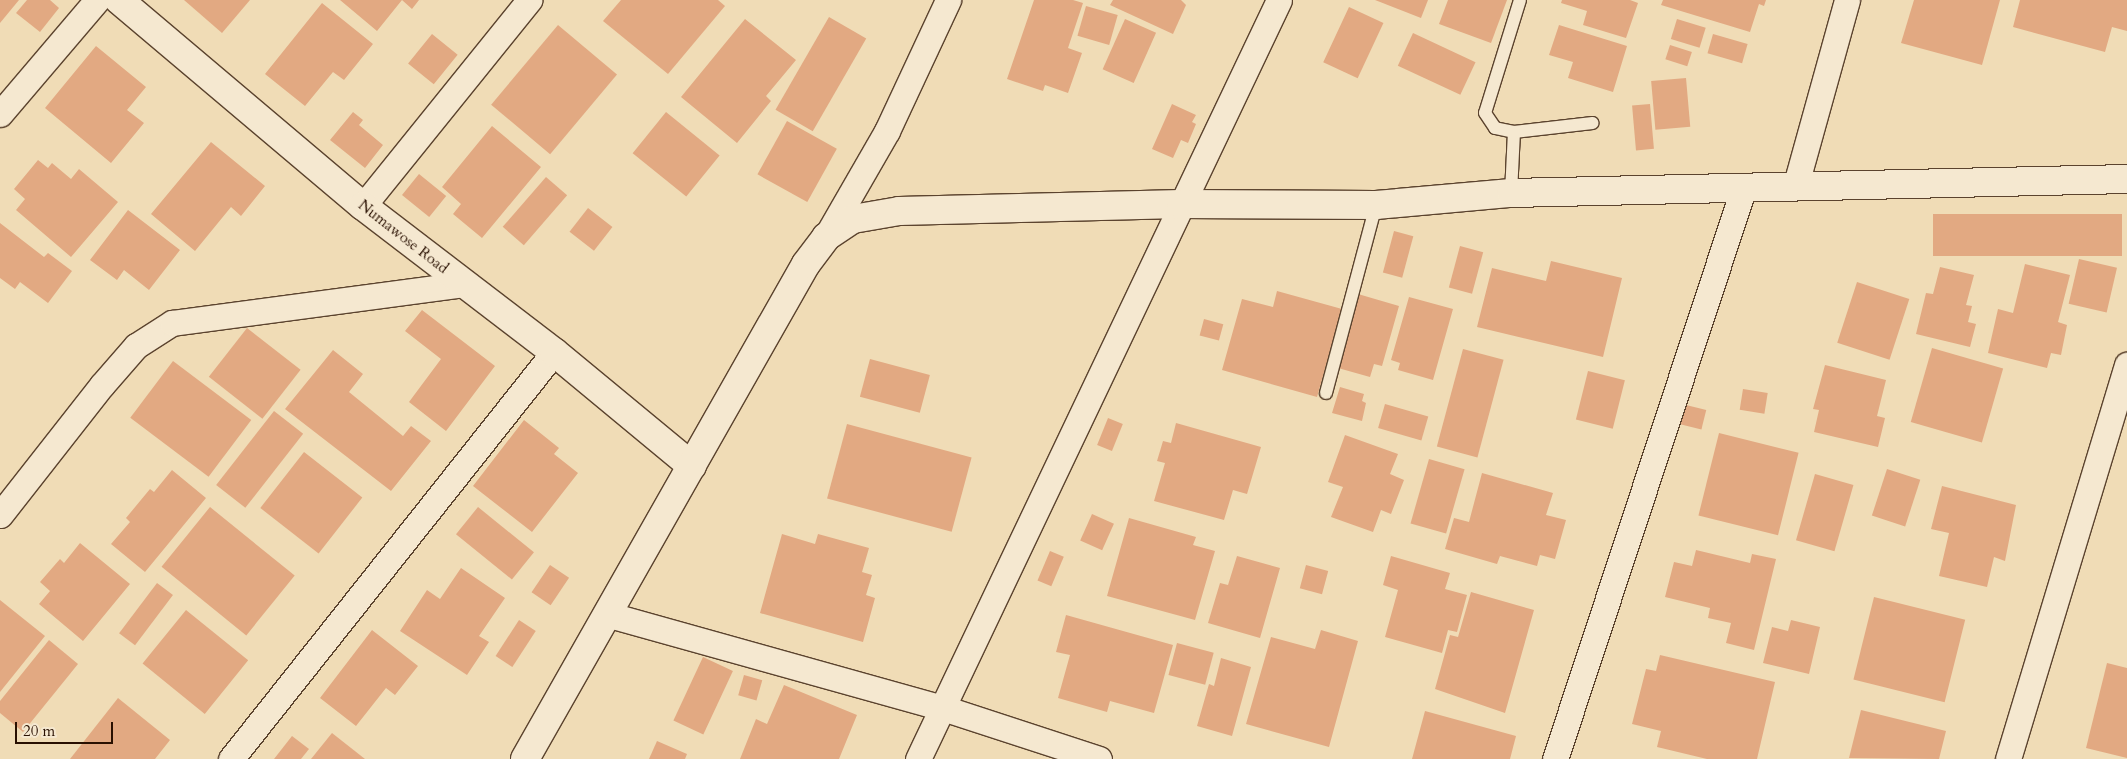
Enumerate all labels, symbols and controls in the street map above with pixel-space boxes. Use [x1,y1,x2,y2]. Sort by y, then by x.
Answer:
street label: Numawose Road [354,196,452,278]
scale bar [18,712,115,744]
text: 20 m [23,721,55,741]

